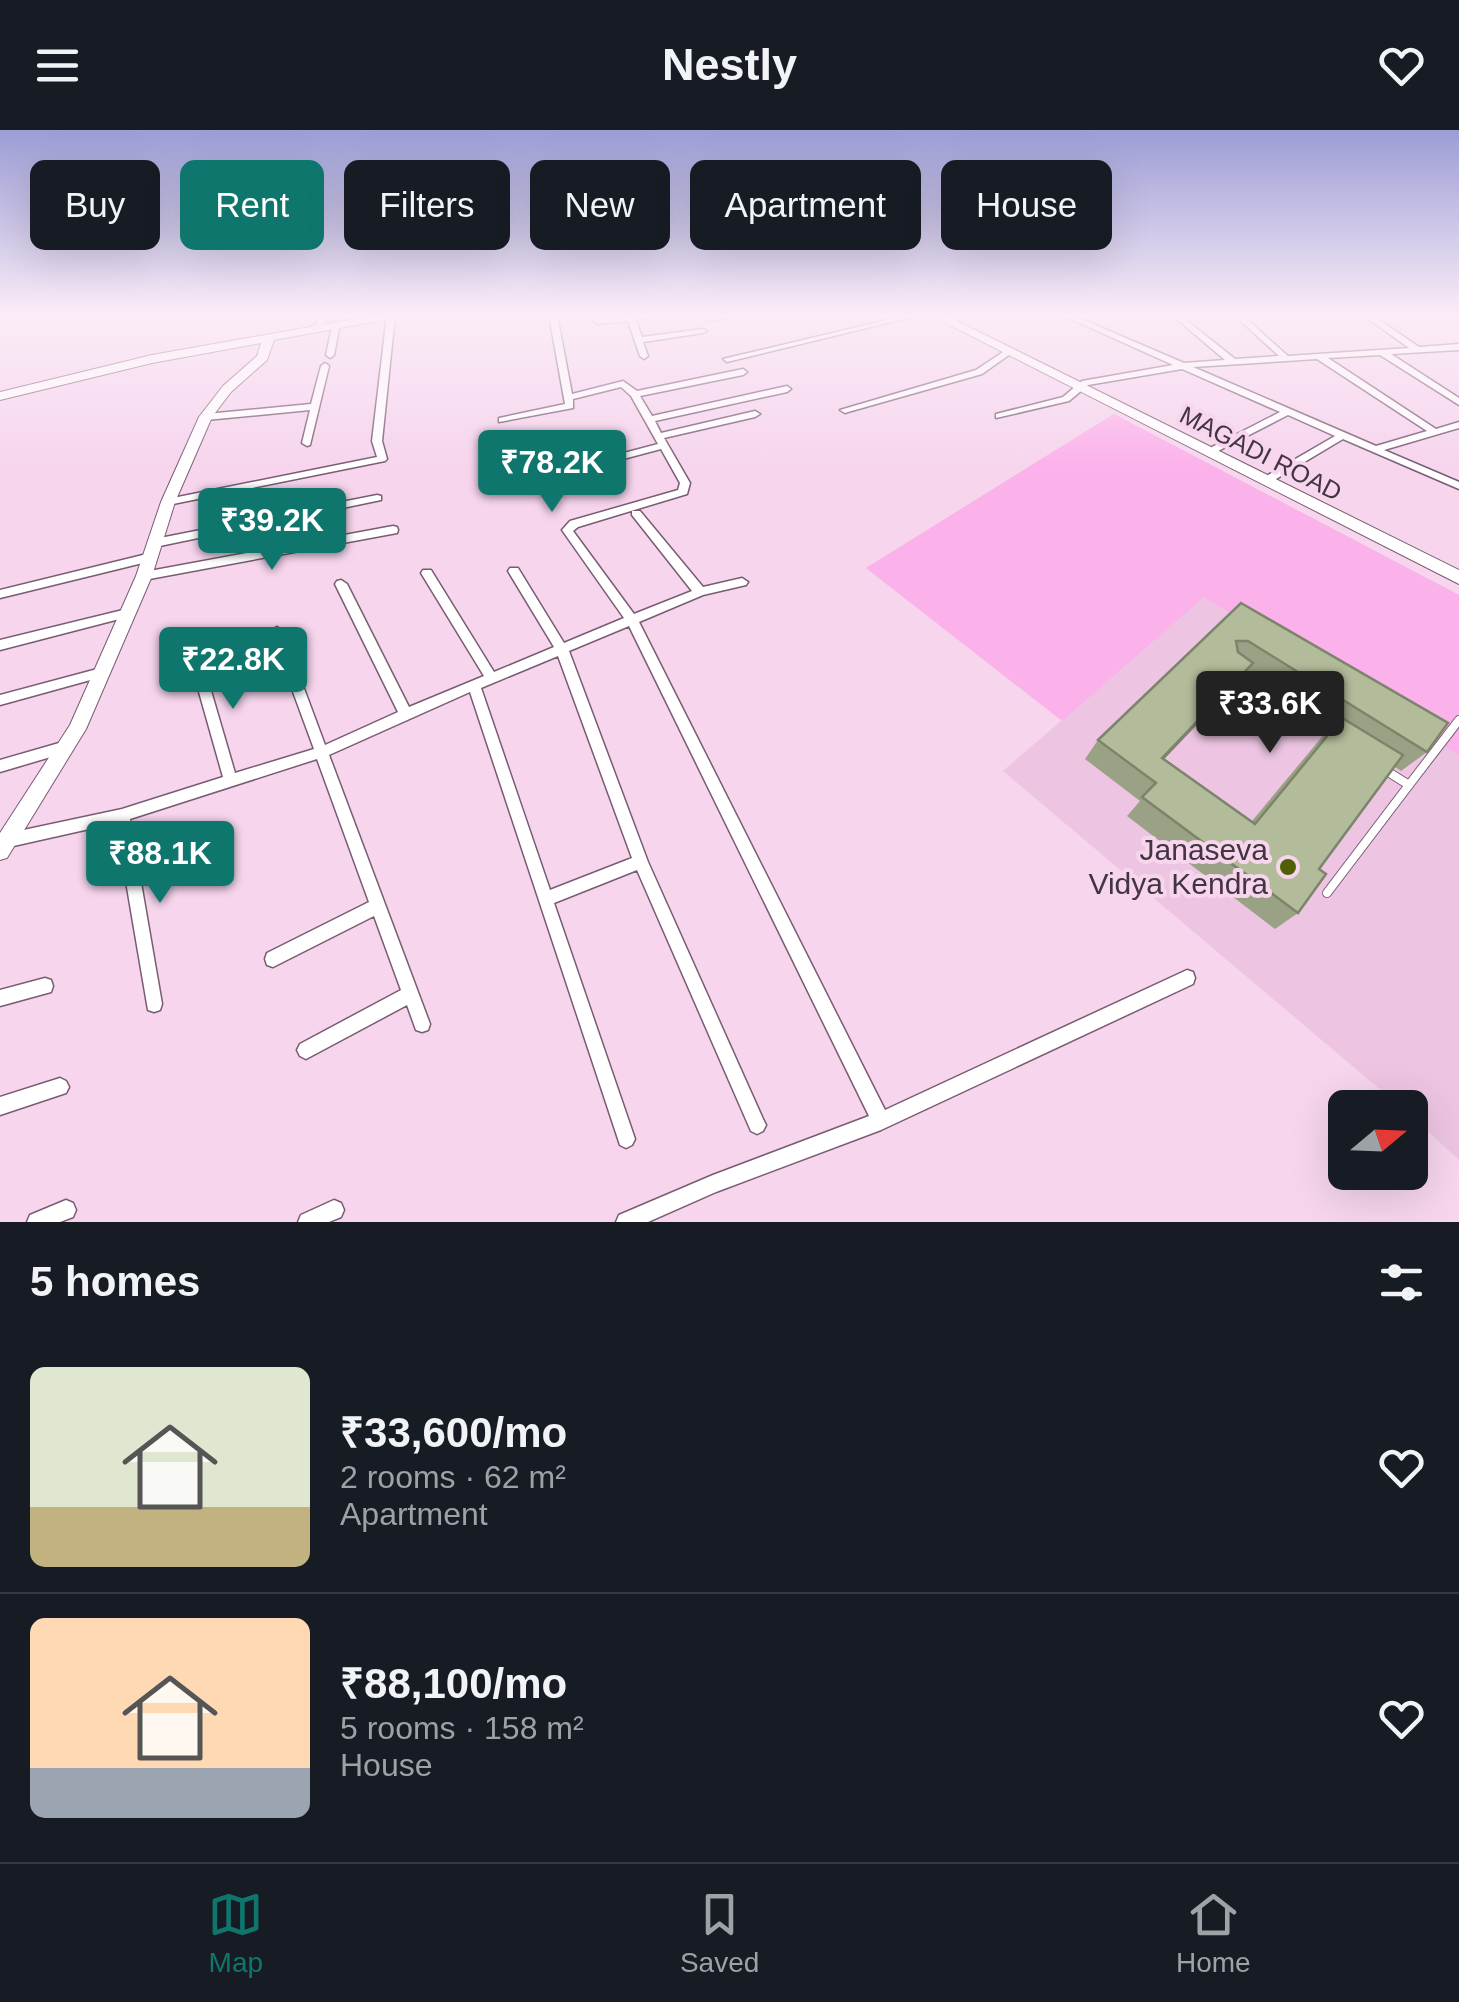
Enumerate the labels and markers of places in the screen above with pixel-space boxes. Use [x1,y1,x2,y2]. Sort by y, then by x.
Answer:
pin: ₹78.2K [471,430,633,515]
pin: ₹39.2K [191,488,353,573]
pin: ₹22.8K [152,627,314,712]
pin: ₹33.6K [1189,671,1351,756]
pin: ₹88.1K [79,821,241,906]
place label: Janaseva Vidya Kendra [1088,833,1268,900]
marker: Janaseva Vidya Kendra [1277,856,1299,878]

